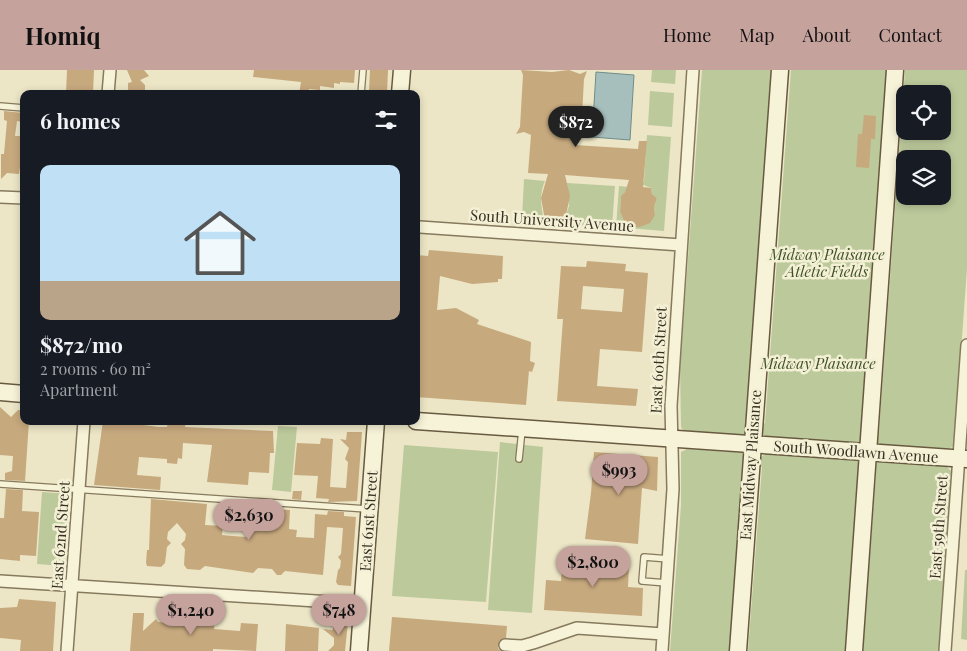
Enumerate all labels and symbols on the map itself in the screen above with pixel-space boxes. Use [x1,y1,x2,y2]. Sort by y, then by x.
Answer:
pin: $872 [546,106,606,148]
street label: South University Avenue [470,204,635,236]
park label: Midway Plaisance Atletic Fields [768,244,885,281]
street label: East 60th Street [645,305,671,414]
park label: Midway Plaisance [759,353,876,373]
street label: East Midway Plaisance [735,389,765,541]
street label: South Woodlawn Avenue [773,435,939,467]
pin: $993 [589,454,649,496]
street label: East 61st Street [354,469,382,572]
street label: East 59th Street [924,474,952,580]
street label: East 62nd Street [46,479,74,590]
pin: $2,630 [208,498,290,541]
pin: $2,800 [552,546,634,588]
pin: $1,240 [150,594,232,636]
pin: $748 [309,594,369,636]

